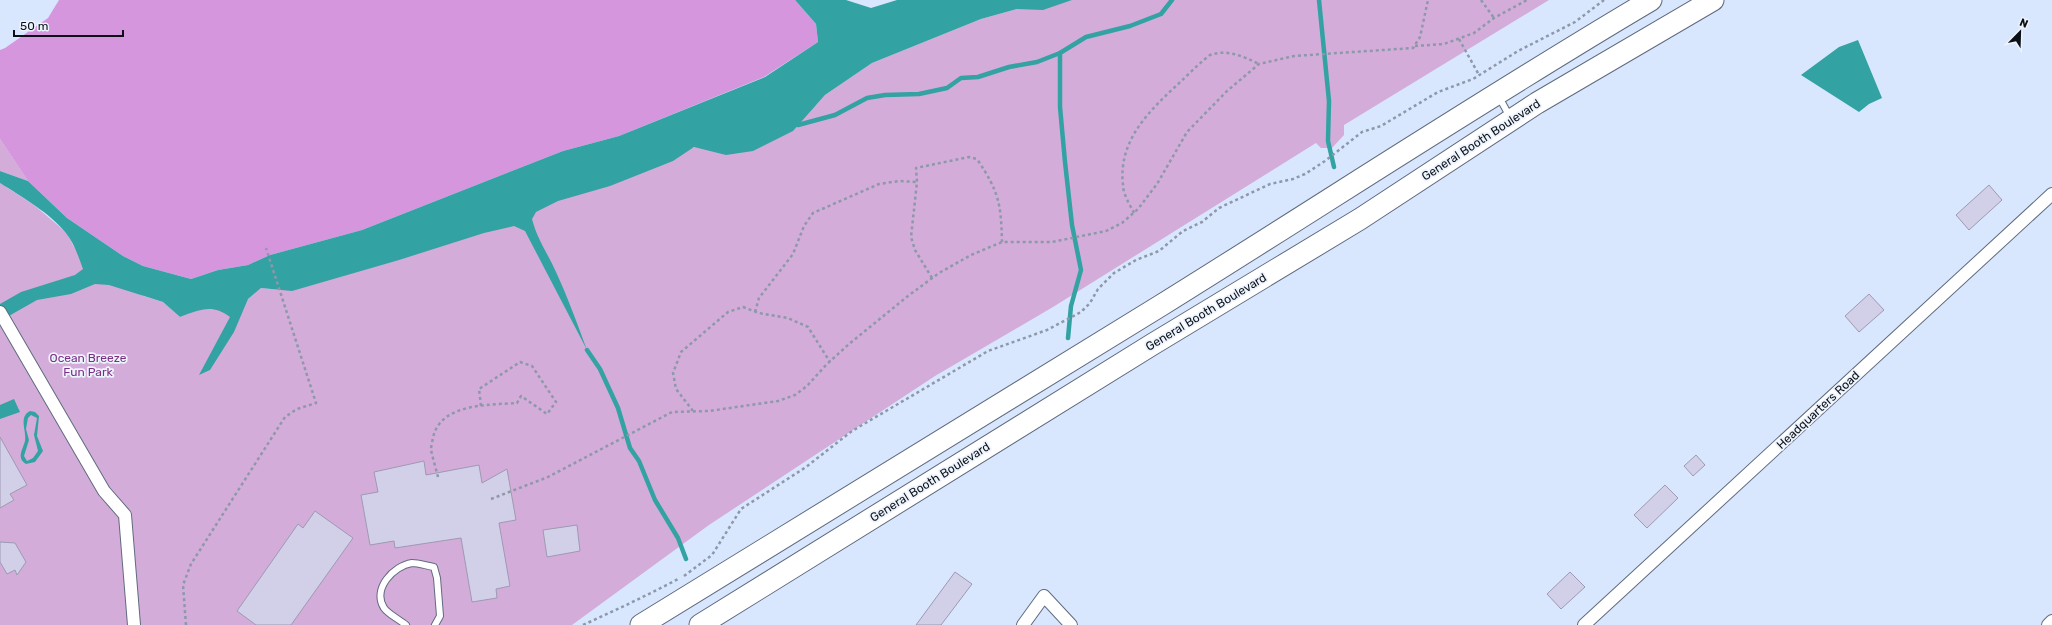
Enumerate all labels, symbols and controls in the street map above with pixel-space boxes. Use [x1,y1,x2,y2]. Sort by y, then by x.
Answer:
scale bar [14,12,123,38]
north arrow [2000,12,2040,52]
text: N [2018,16,2030,31]
text: 50 m [20,19,48,33]
street label: General Booth Boulevard [1419,96,1543,184]
street label: General Booth Boulevard [1143,270,1269,354]
park label: Ocean Breeze Fun Park [50,351,127,379]
street label: Headquarters Road [1774,368,1862,452]
street label: General Booth Boulevard [867,439,993,525]

